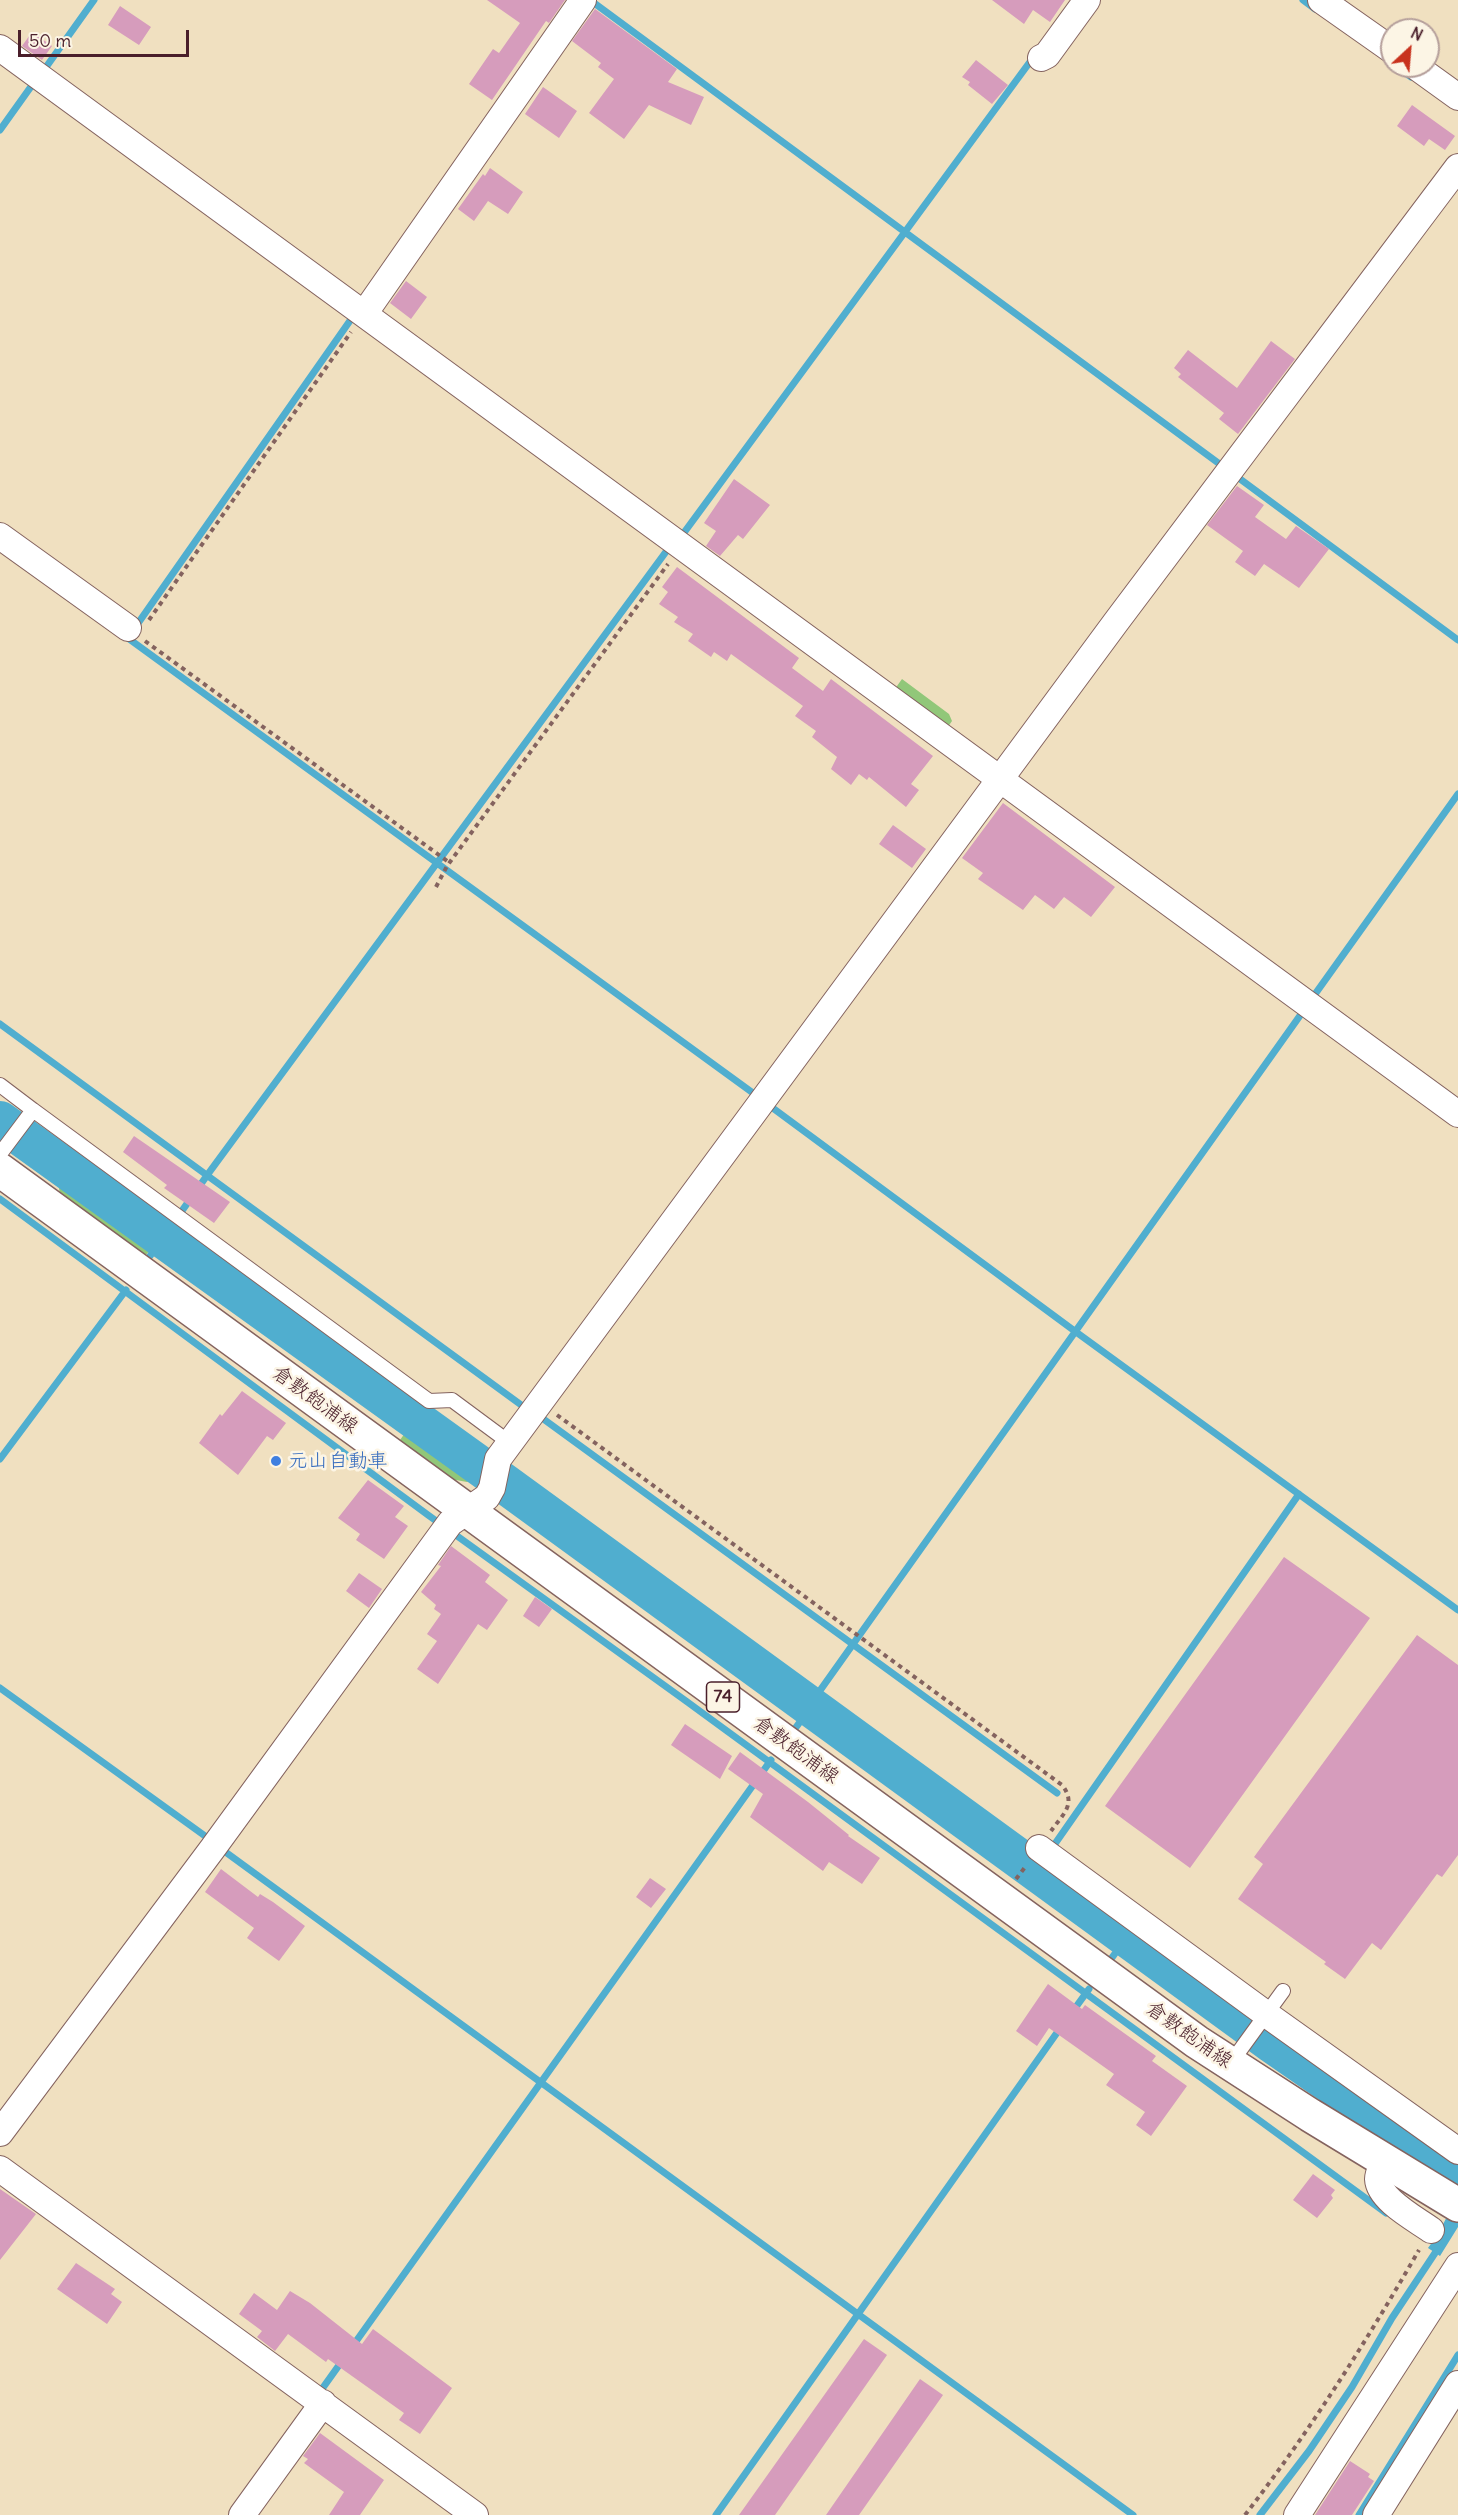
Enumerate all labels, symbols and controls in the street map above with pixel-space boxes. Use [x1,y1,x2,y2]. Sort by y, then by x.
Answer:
scale bar [21,18,192,56]
north arrow [1380,18,1440,78]
text: N [1408,22,1426,45]
text: 50 m [29,29,71,52]
street label: 倉敷飽浦線 [267,1361,363,1439]
place label: 元山自動車 [288,1449,388,1473]
marker: 元山自動車 [269,1454,283,1468]
road number: 74 [706,1682,740,1712]
street label: 倉敷飽浦線 [748,1711,844,1789]
street label: 倉敷飽浦線 [1141,1996,1237,2074]

